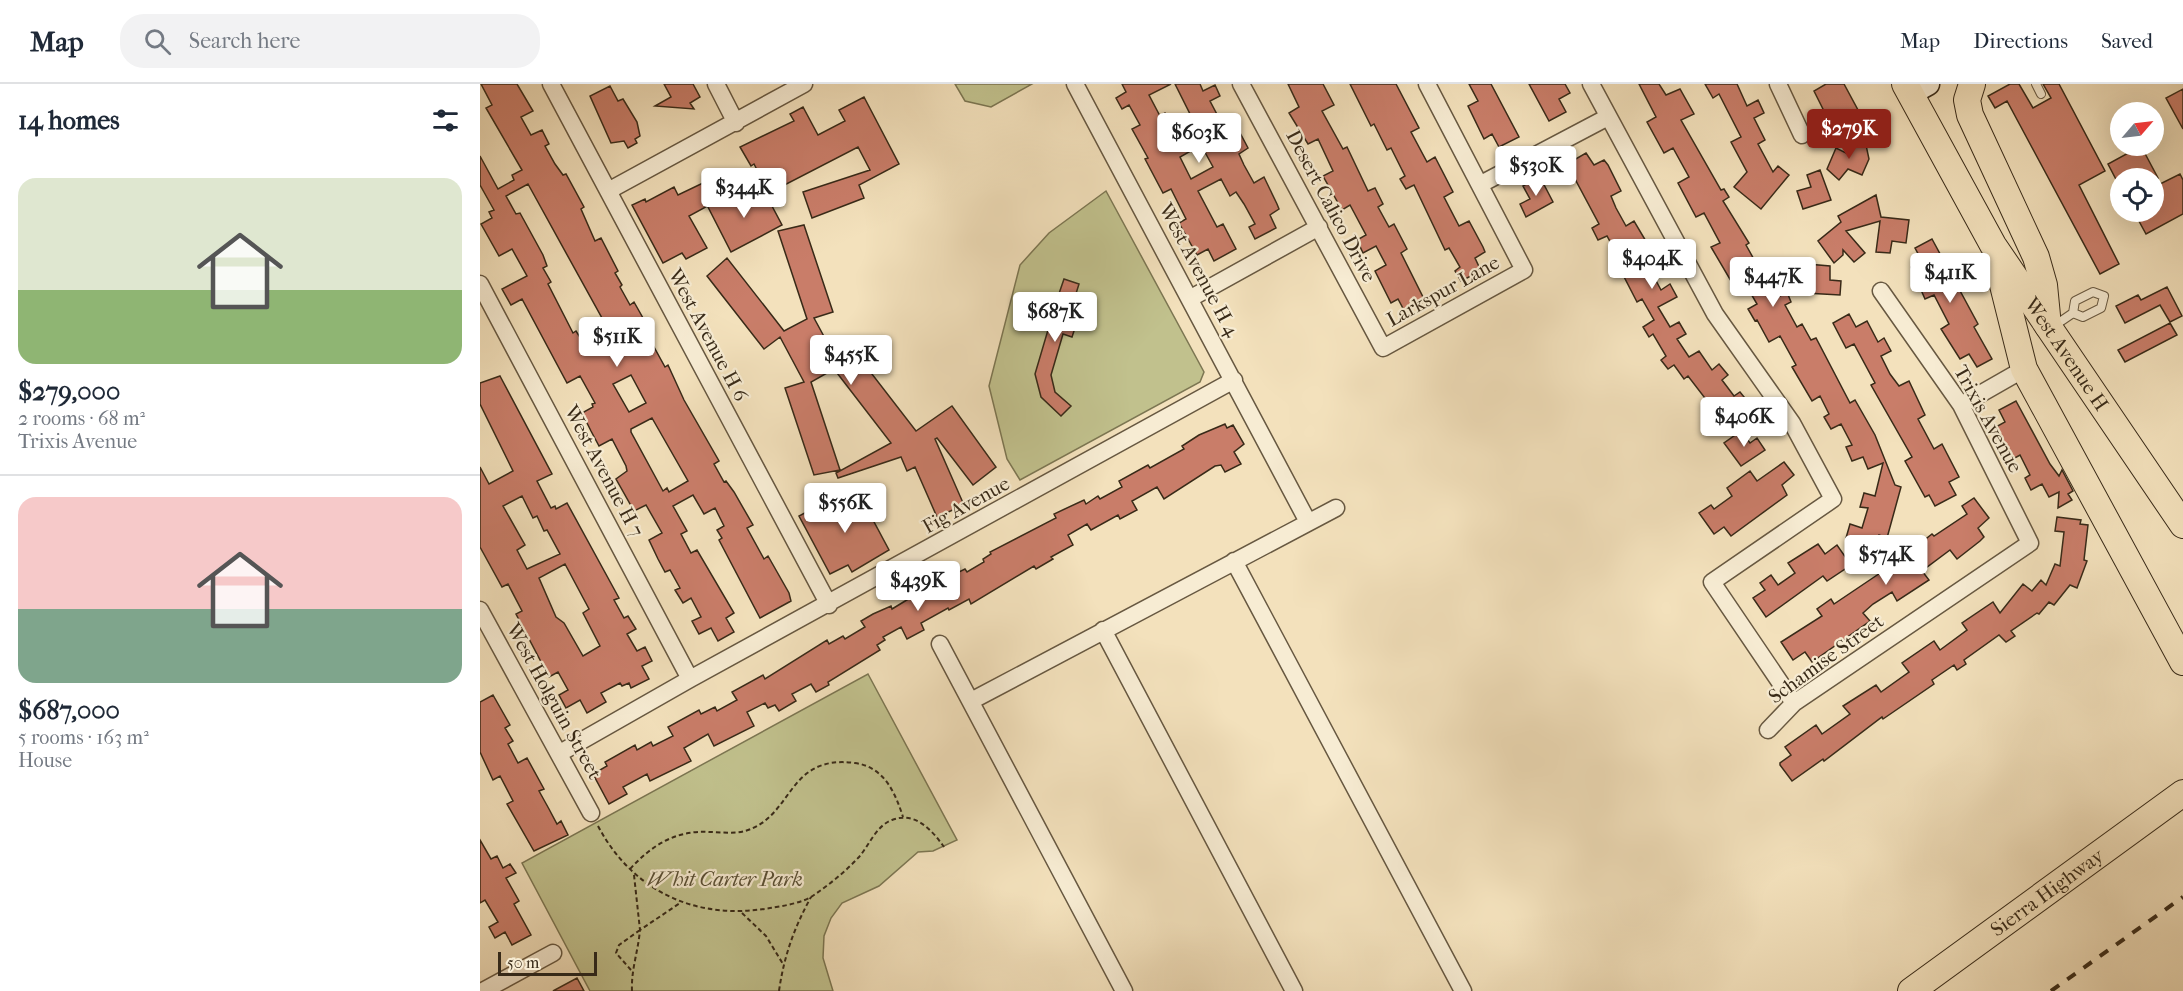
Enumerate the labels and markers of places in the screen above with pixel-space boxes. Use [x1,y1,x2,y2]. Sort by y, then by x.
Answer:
pin: $279K [1807,109,1891,160]
pin: $603K [1157,113,1241,164]
pin: $530K [1494,146,1578,197]
pin: $344K [702,168,786,219]
pin: $404K [1610,239,1694,290]
pin: $411K [1908,253,1992,304]
pin: $447K [1731,257,1815,308]
pin: $687K [1013,292,1097,343]
pin: $511K [575,317,659,368]
pin: $455K [809,335,893,386]
pin: $406K [1702,397,1786,448]
pin: $556K [803,483,887,534]
pin: $574K [1844,535,1928,586]
pin: $439K [876,561,960,612]

